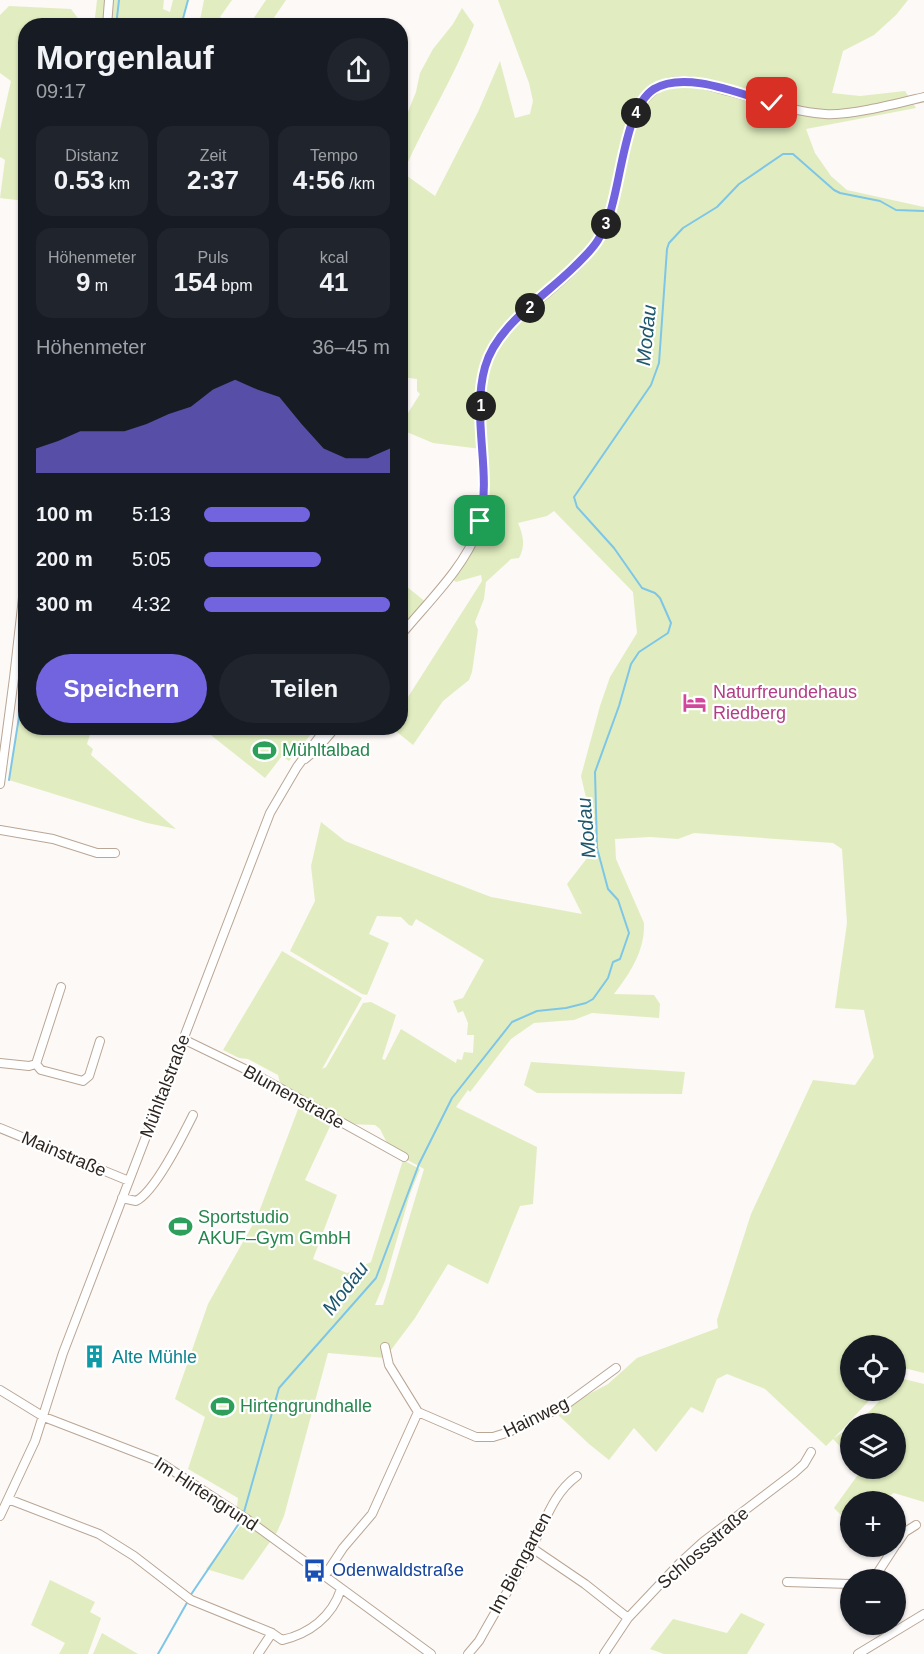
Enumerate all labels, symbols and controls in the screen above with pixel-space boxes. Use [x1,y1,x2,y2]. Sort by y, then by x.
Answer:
button: share [327,38,390,101]
text: Morgenlauf [36,39,214,76]
pin [746,77,797,128]
text: 09:17 [36,80,86,102]
icon: check [755,86,788,119]
pin: 4 [621,98,651,128]
text: 4 [632,104,640,121]
text: Distanz [65,147,119,164]
text: Zeit [200,147,226,164]
text: Tempo [310,147,358,164]
text: 0.53 [54,165,104,195]
text: 2:37 [187,165,239,195]
text: 4:56 [293,165,345,195]
text: km [104,175,130,192]
text: /km [345,175,375,192]
pin: 3 [591,209,621,239]
text: 3 [602,215,610,232]
text: Höhenmeter [48,249,136,266]
text: Puls [197,249,229,266]
text: kcal [320,249,348,266]
text: 9 [76,267,90,297]
text: 154 [174,267,217,297]
text: 41 [320,267,348,297]
text: m [90,277,108,294]
text: bpm [217,277,252,294]
pin: 2 [515,293,545,323]
text: 2 [526,299,534,316]
water label: Modau [632,303,660,367]
text: Höhenmeter [36,336,146,358]
text: 36–45 m [312,336,390,358]
pin: 1 [466,391,496,421]
text: 1 [477,397,485,414]
pin [454,495,505,546]
text: 100 m [36,503,93,525]
text: 5:13 [132,503,171,525]
icon: arrive [463,504,496,537]
text: 200 m [36,548,93,570]
text: 5:05 [132,548,171,570]
text: 300 m [36,593,93,615]
text: 4:32 [132,593,171,615]
button: Speichern [36,654,207,723]
button: Teilen [219,654,390,723]
place label: Naturfreundehaus Riedberg [713,682,857,723]
hotel icon: Naturfreundehaus Riedberg [682,689,708,715]
sports icon: Mühltalbad [251,737,277,763]
place label: Mühltalbad [282,740,370,760]
water label: Modau [572,797,600,859]
street label: Mühltalstraße [136,1032,194,1140]
street label: Blumenstraße [240,1061,348,1133]
street label: Mainstraße [19,1127,109,1181]
place label: Sportstudio AKUF–Gym GmbH [198,1207,351,1248]
sports icon: Sportstudio AKUF–Gym GmbH [167,1214,193,1240]
water label: Modau [318,1257,372,1319]
map controls [840,1335,906,1635]
button: locate [840,1335,906,1401]
building icon: Alte Mühle [81,1344,107,1370]
place label: Alte Mühle [112,1347,197,1367]
sports icon: Hirtengrundhalle [209,1393,235,1419]
street label: Hainweg [500,1393,572,1441]
place label: Hirtengrundhalle [240,1396,372,1416]
button: layers [840,1413,906,1479]
street label: Im Hirtengrund [151,1453,261,1535]
button: + [840,1491,906,1557]
street label: Schlossstraße [653,1503,753,1593]
street label: Im Biengarten [485,1509,555,1617]
bus stop icon: Odenwaldstraße [301,1557,327,1583]
place label: Odenwaldstraße [332,1560,464,1580]
button: − [840,1569,906,1635]

